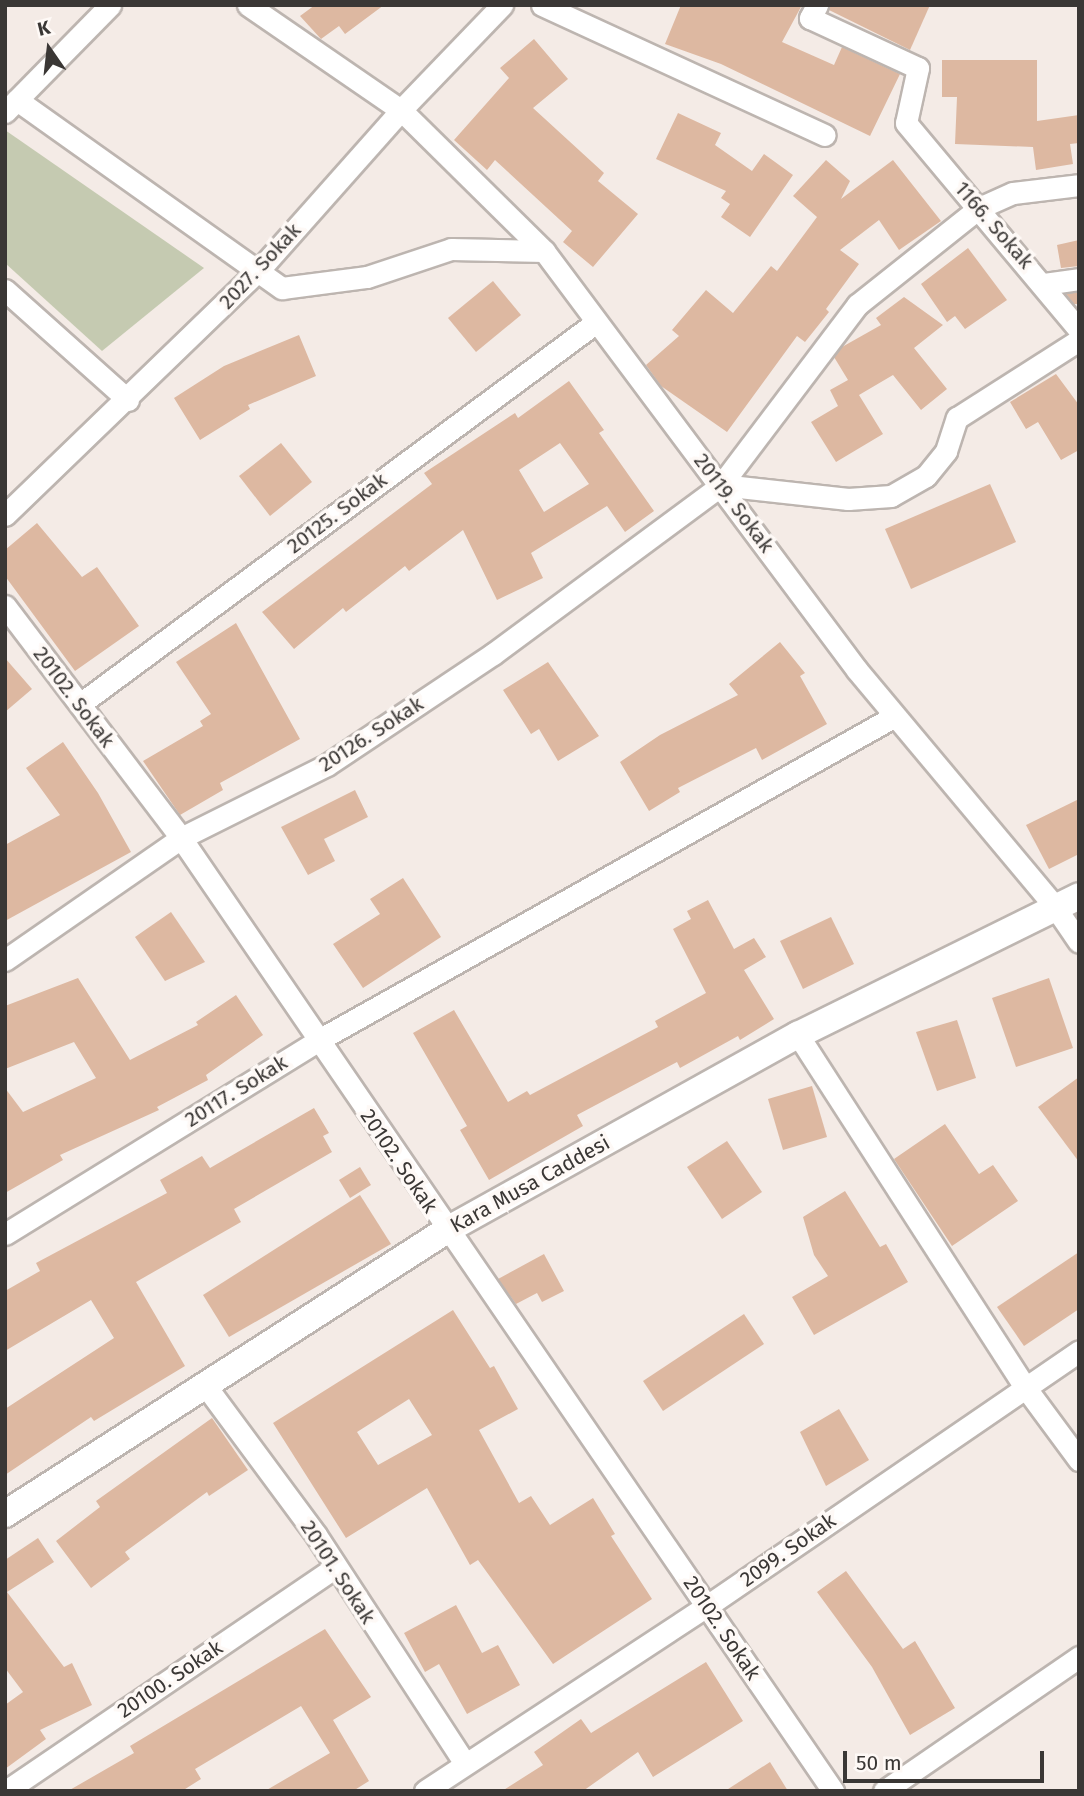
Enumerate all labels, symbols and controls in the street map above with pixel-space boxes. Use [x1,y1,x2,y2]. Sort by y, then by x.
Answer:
north arrow [14,14,84,84]
text: K [35,16,52,41]
street label: 1166. Sokak [949,176,1039,274]
street label: 2027. Sokak [214,218,306,314]
street label: 20119. Sokak [689,449,779,557]
street label: 20125. Sokak [282,467,392,559]
street label: 20102. Sokak [28,642,120,752]
street label: 20126. Sokak [314,691,428,777]
street label: 20117. Sokak [180,1050,292,1132]
street label: 20102. Sokak [355,1104,443,1218]
street label: Kara Musa Caddesi [446,1130,614,1238]
street label: 2099. Sokak [735,1508,841,1592]
street label: 20101. Sokak [295,1516,381,1628]
street label: 20102. Sokak [678,1571,766,1685]
street label: 20100. Sokak [113,1635,227,1723]
scale bar [846,1736,1047,1780]
text: 50 m [856,1750,902,1776]

